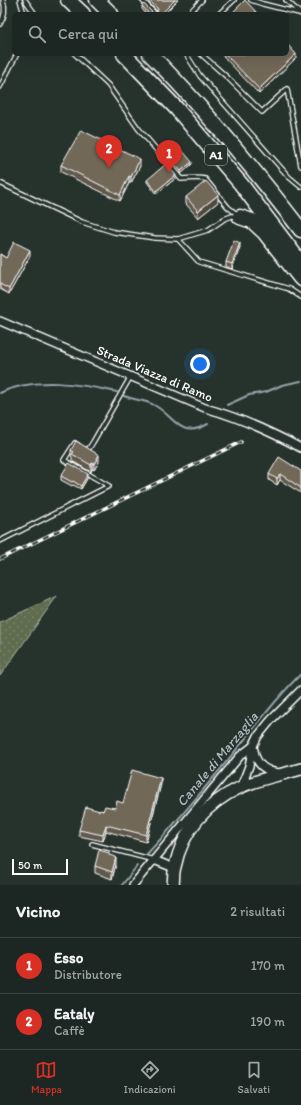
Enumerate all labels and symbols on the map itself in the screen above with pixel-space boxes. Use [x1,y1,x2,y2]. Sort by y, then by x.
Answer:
pin: 2 [96,135,122,168]
pin: 1 [156,140,182,173]
road number: A1 [205,145,227,165]
street label: Strada Viazza di Ramo [94,342,215,405]
your location [190,354,210,374]
water label: Canale di Marzaglia [173,708,263,810]
scale bar [12,857,68,876]

